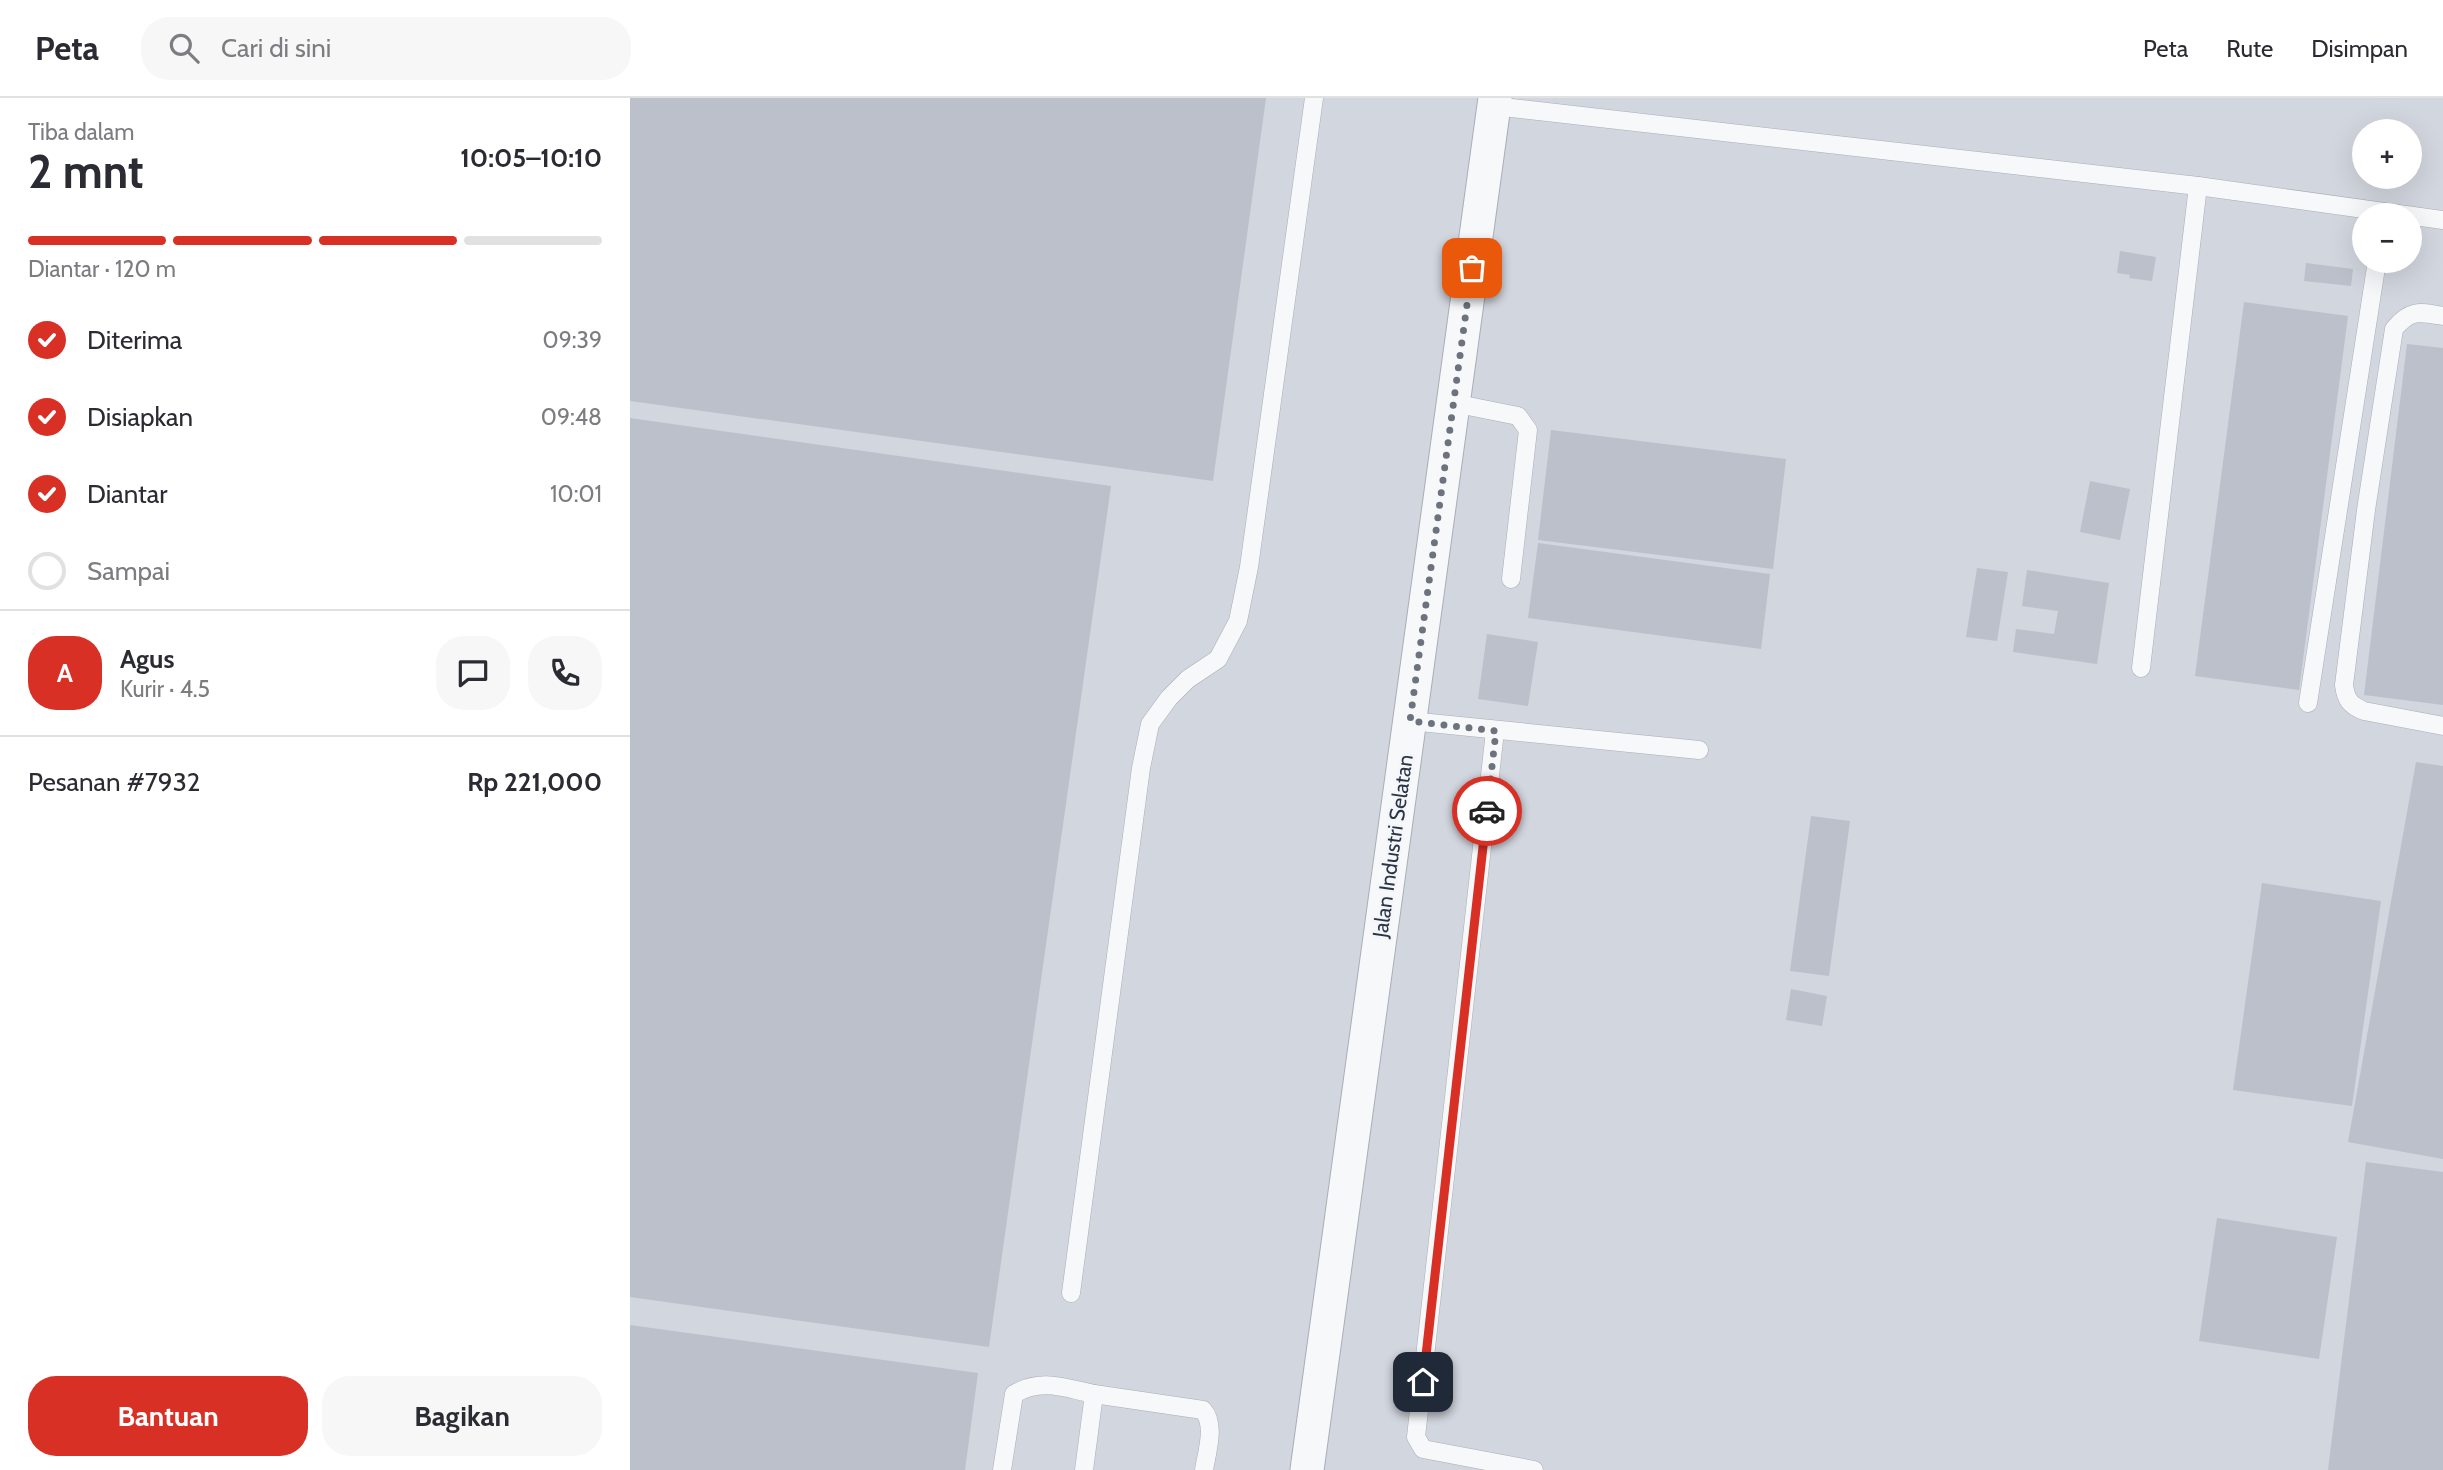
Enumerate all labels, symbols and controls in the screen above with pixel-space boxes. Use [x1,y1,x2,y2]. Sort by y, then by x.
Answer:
search box [141,17,631,80]
text: Peta [35,28,99,68]
icon: search [165,29,203,67]
text: Cari di sini [221,32,331,64]
text: Peta [2143,34,2188,63]
text: Rute [2226,34,2273,63]
text: Disimpan [2311,34,2408,63]
text: Tiba dalam [28,118,134,146]
map controls [2352,119,2422,273]
button: + [2352,119,2422,189]
text: 10:05–10:10 [460,142,602,174]
text: 2 mnt [28,144,144,200]
button: − [2352,203,2422,273]
pin [1442,238,1502,298]
icon: bag [1453,249,1491,287]
text: Diantar · 120 m [28,255,176,283]
icon: check [28,321,66,359]
text: Diterima [87,324,182,356]
text: 09:39 [543,326,602,354]
icon: check [28,398,66,436]
text: Disiapkan [87,401,193,433]
text: 09:48 [541,403,602,431]
icon: check [28,475,66,513]
text: Diantar [87,478,168,510]
text: 10:01 [550,480,602,508]
text: Sampai [87,555,170,587]
button: chat [436,636,510,710]
button: phone [528,636,602,710]
text: Agus [120,643,174,675]
text: A [57,657,73,689]
text: Kurir · 4.5 [120,675,210,703]
street label: Jalan Industri Selatan [1367,753,1418,940]
text: Pesanan #7932 [28,766,200,798]
text: Rp 221,000 [467,766,602,798]
courier [1452,776,1522,846]
icon: car [1468,792,1506,830]
pin [1393,1352,1453,1412]
icon: home [1404,1363,1442,1401]
button: Bantuan [28,1376,308,1456]
button: Bagikan [322,1376,602,1456]

